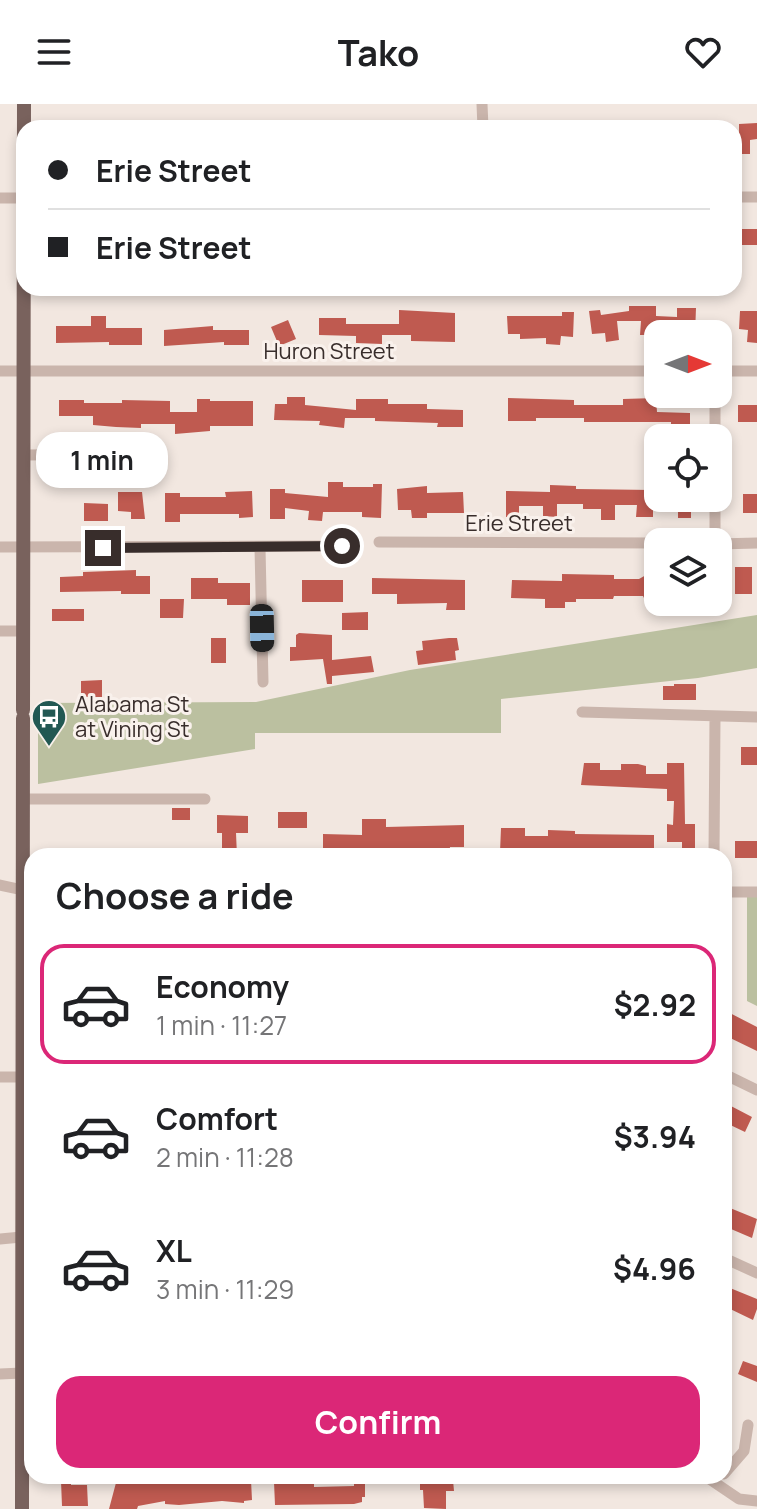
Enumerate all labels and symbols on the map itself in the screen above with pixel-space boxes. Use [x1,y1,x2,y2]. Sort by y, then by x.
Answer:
north arrow [644,320,732,408]
street label: Huron Street [264,336,395,366]
callout: 1 min [37,432,169,488]
street label: Erie Street [465,508,573,538]
route start [324,528,360,564]
route end [85,530,121,566]
car [250,604,274,652]
place label: Alabama St at Vining St [75,689,190,744]
bus stop icon: Alabama St at Vining St [30,698,68,748]

